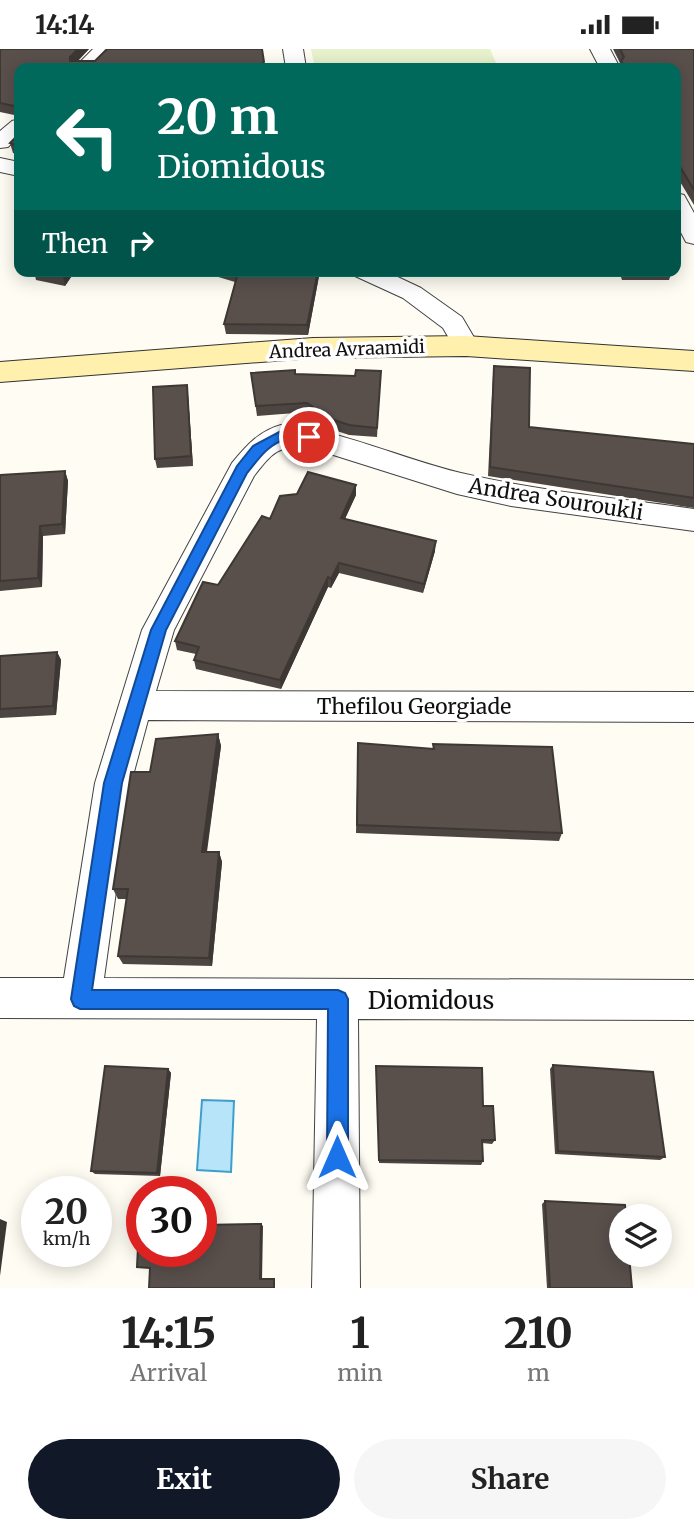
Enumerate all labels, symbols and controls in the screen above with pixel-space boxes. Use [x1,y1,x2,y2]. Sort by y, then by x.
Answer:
text: 14:14 [35,8,95,41]
text: 20 m [157,86,278,147]
icon: left [42,91,133,182]
text: Diomidous [157,147,326,187]
icon: right [122,224,160,262]
text: Then [42,227,108,260]
street label: Andrea Avraamidi [268,335,426,363]
pin [279,407,339,467]
icon: arrive [290,418,328,456]
street label: Andrea Souroukli [466,472,645,526]
street label: Thefilou Georgiade [317,693,511,720]
street label: Diomidous [368,985,494,1016]
position arrow [300,1120,374,1194]
speed limit sign: 30 [126,1176,217,1267]
text: 20 [45,1190,88,1234]
map controls [609,1204,672,1267]
button: layers [609,1204,672,1267]
text: km/h [43,1227,90,1250]
text: 14:15 [121,1307,216,1359]
text: 1 [350,1307,370,1359]
text: 210 [504,1307,573,1359]
text: Arrival [130,1358,207,1387]
text: min [337,1358,383,1387]
text: m [527,1358,550,1387]
button: Exit [28,1439,340,1519]
button: Share [354,1439,666,1519]

